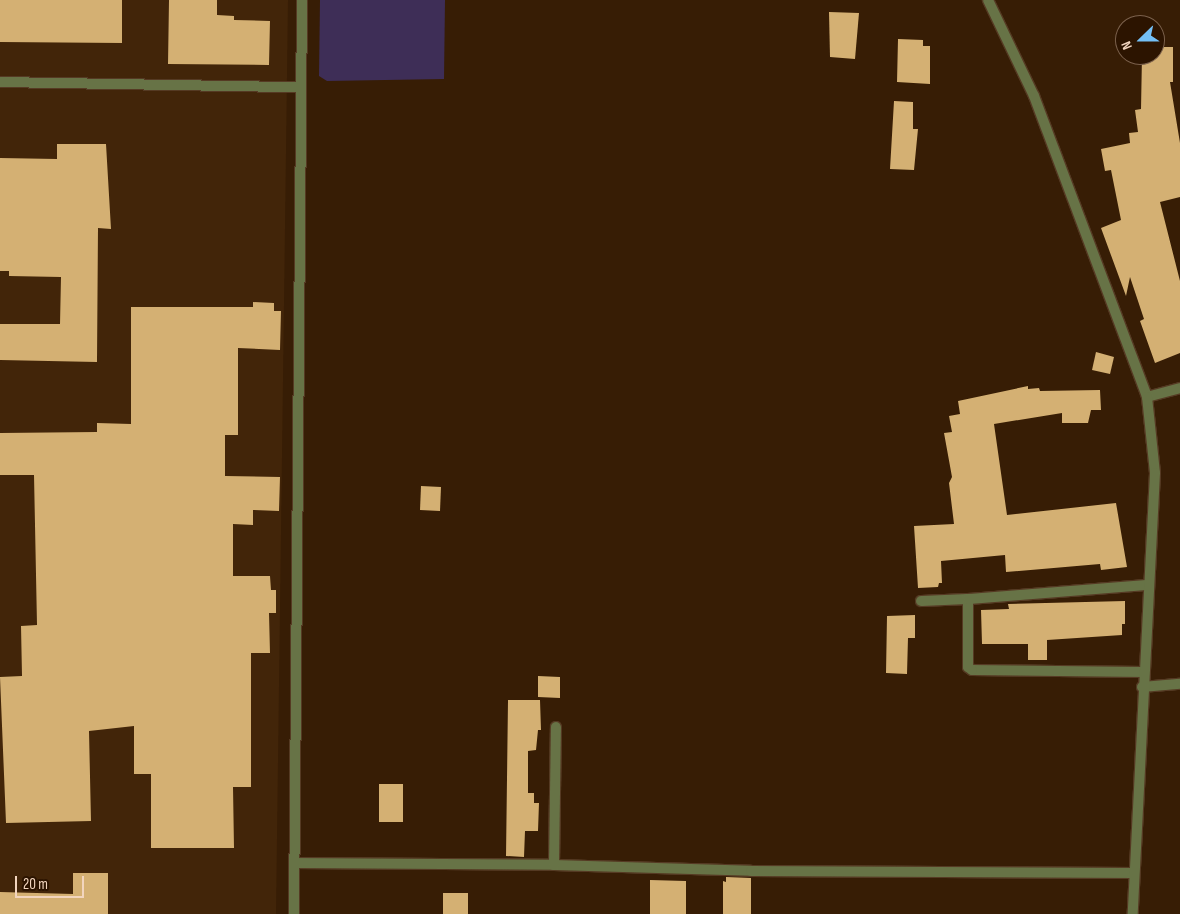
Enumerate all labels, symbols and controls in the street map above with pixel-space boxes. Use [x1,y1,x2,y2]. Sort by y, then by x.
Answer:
north arrow [1115,15,1165,65]
text: N [1117,39,1136,52]
scale bar [18,866,86,898]
text: 20 m [23,875,48,894]

